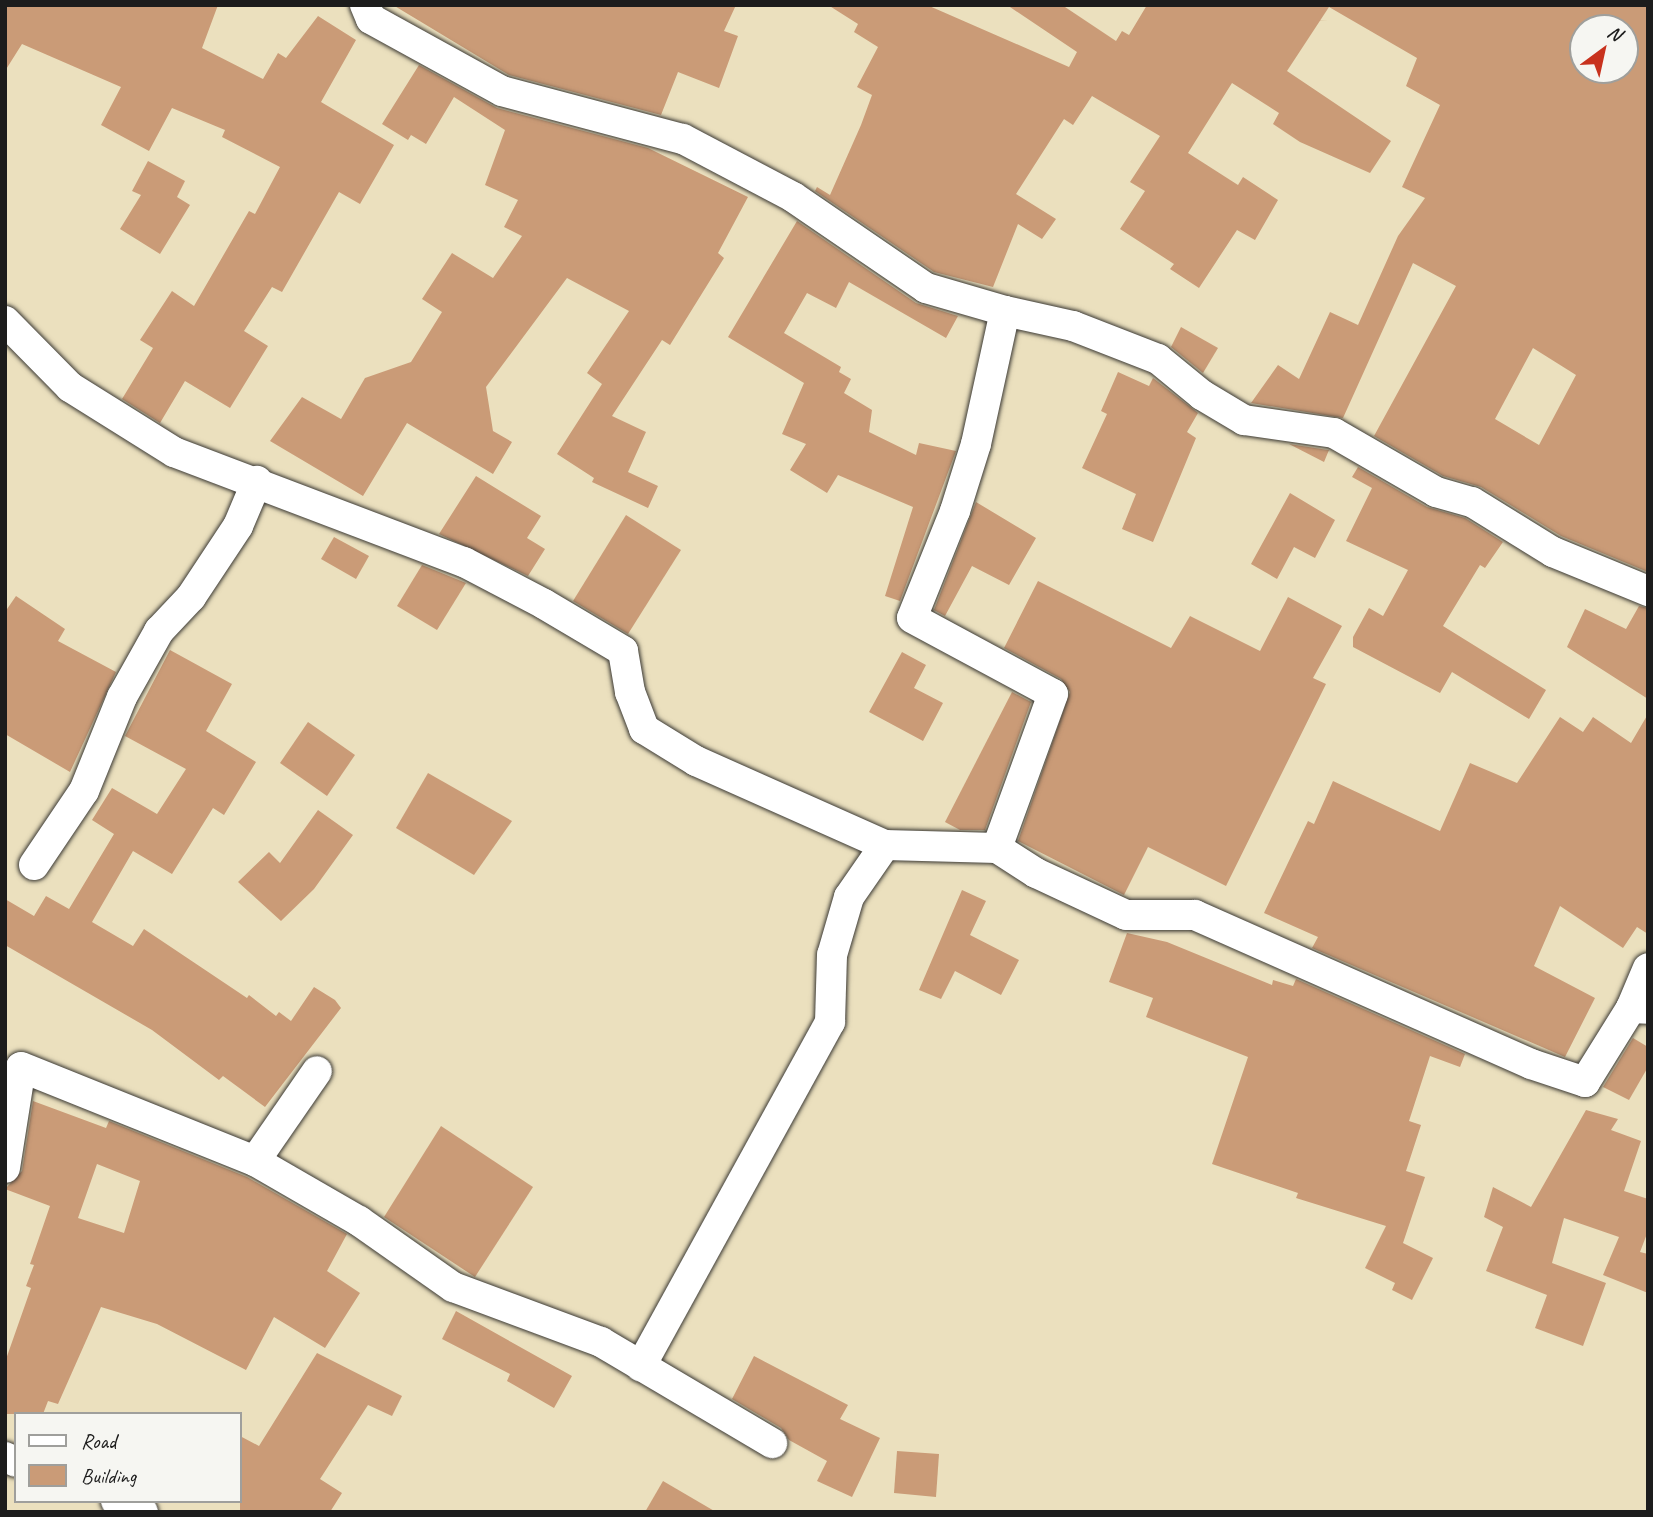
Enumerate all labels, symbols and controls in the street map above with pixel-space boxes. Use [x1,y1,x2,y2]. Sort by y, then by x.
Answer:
north arrow [1569,14,1639,84]
text: N [1603,20,1626,46]
legend [14,1412,242,1503]
text: Road [81,1428,116,1454]
text: Building [81,1463,136,1489]

